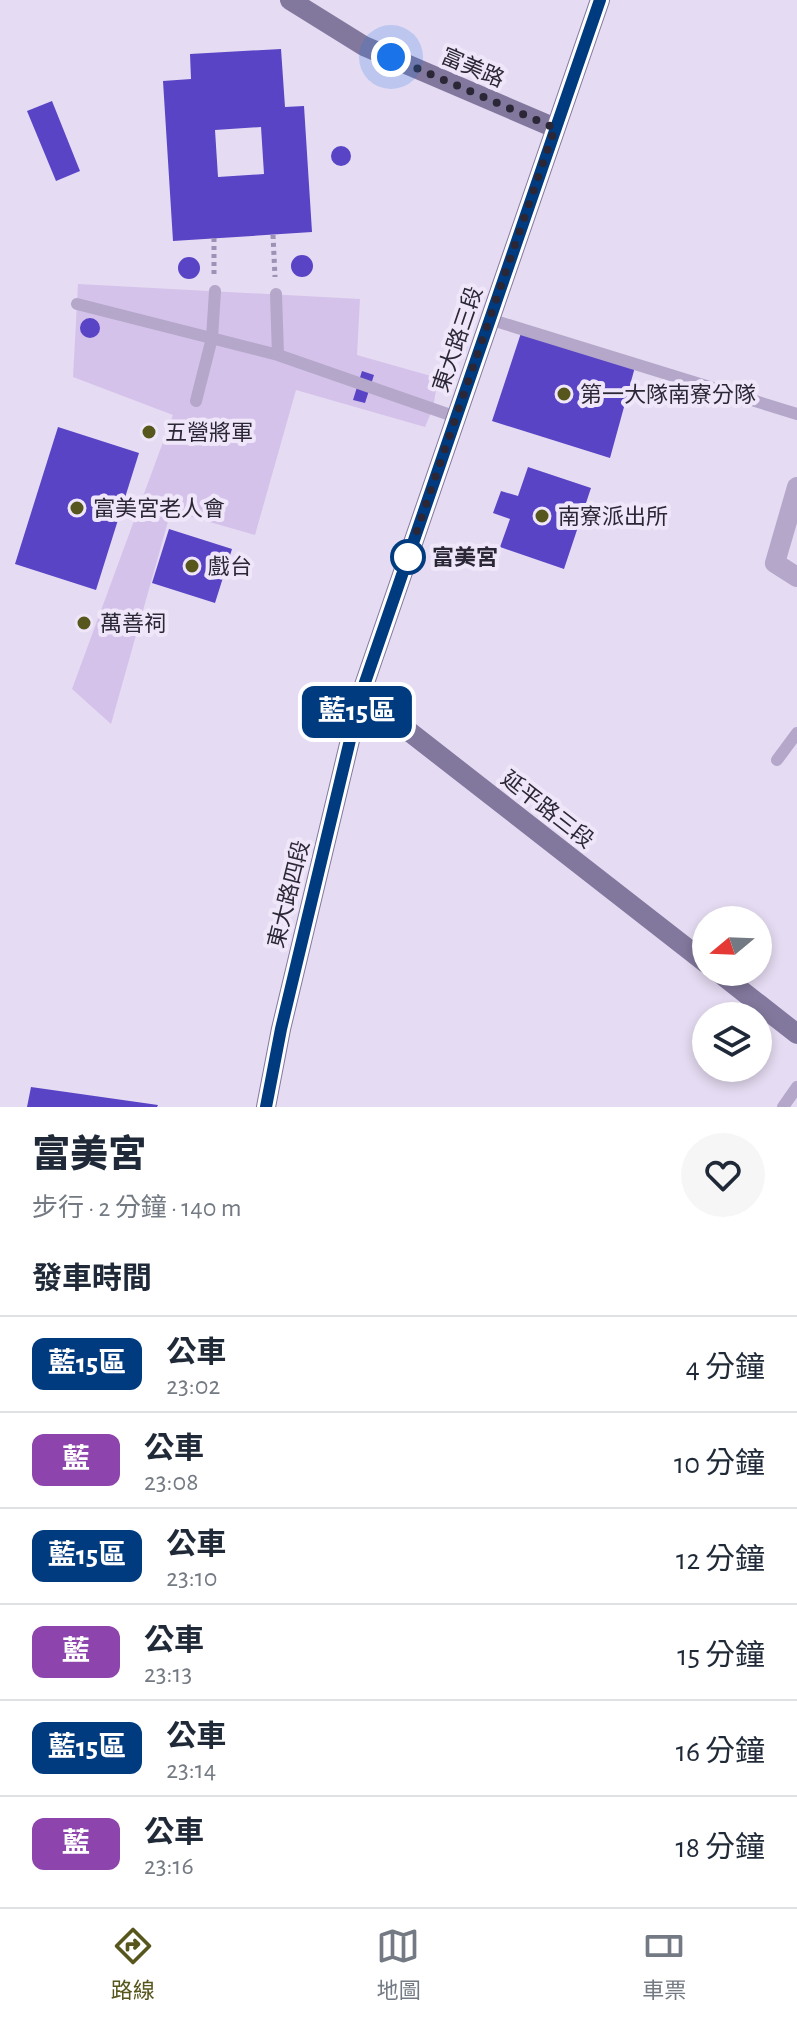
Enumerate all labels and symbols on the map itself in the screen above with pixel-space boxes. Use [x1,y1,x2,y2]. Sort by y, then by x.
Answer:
your location [371,37,411,77]
street label: 富美路 [438,44,508,91]
street label: 東大路三段 [429,283,486,395]
place label: 第一大隊南寮分隊 [580,383,756,406]
marker: 第一大隊南寮分隊 [555,385,573,403]
place label: 五營將軍 [165,421,253,444]
marker: 五營將軍 [140,423,158,441]
place label: 富美宮老人會 [93,497,225,520]
marker: 富美宮老人會 [68,499,86,517]
place label: 南寮派出所 [558,505,668,528]
marker: 南寮派出所 [533,507,551,525]
marker: 富美宮 [391,540,425,574]
place label: 富美宮 [432,545,498,569]
place label: 戲台 [208,555,252,578]
marker: 戲台 [183,557,201,575]
place label: 萬善祠 [100,612,166,635]
marker: 萬善祠 [75,614,93,632]
line badge: 藍15區 [301,686,413,738]
street label: 延平路三段 [497,766,598,852]
street label: 東大路四段 [264,838,313,950]
north arrow [692,906,772,986]

